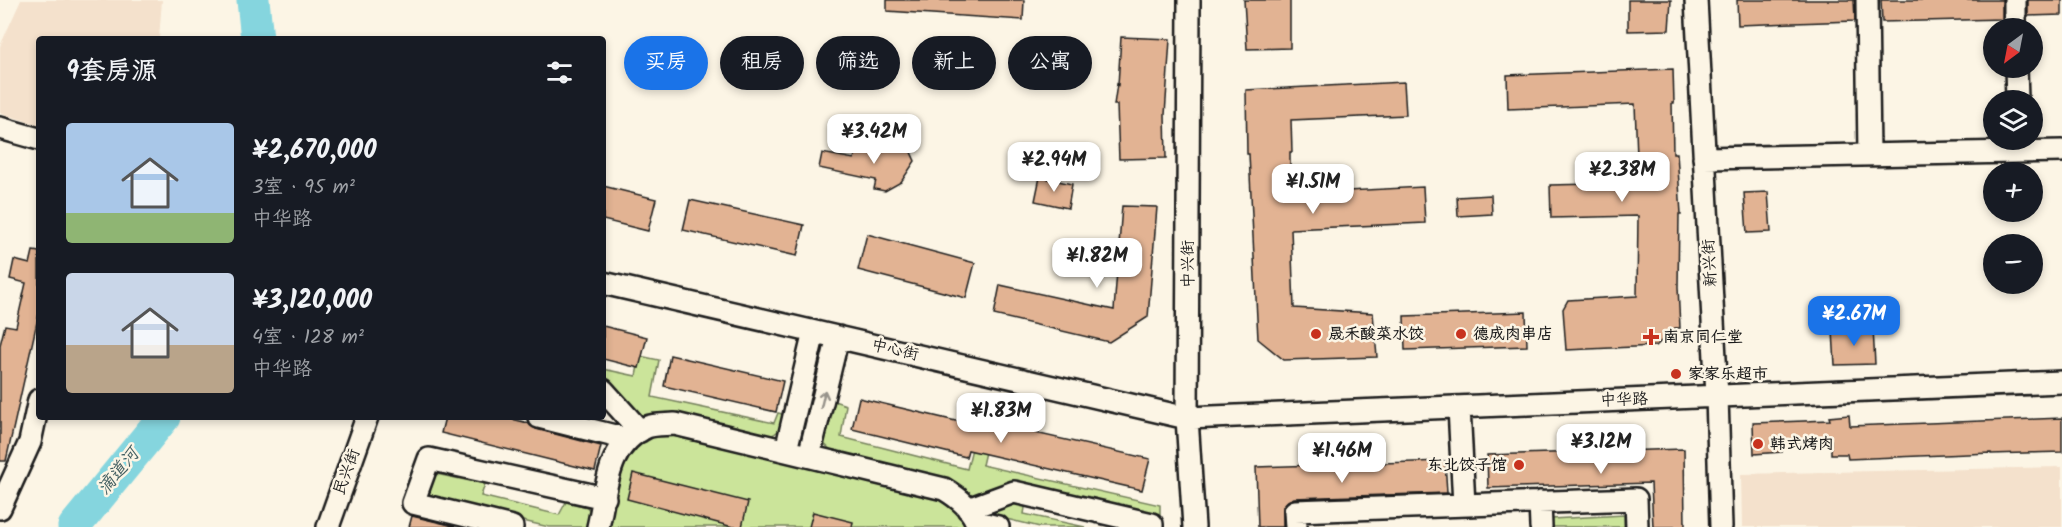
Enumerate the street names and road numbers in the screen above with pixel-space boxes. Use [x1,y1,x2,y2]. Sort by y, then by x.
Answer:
street label: 新兴街 [1696,238,1724,288]
street label: 中兴街 [1176,240,1201,288]
street label: 中心街 [869,332,921,368]
street label: 中华路 [1600,387,1648,413]
street label: 民兴街 [327,445,367,499]

